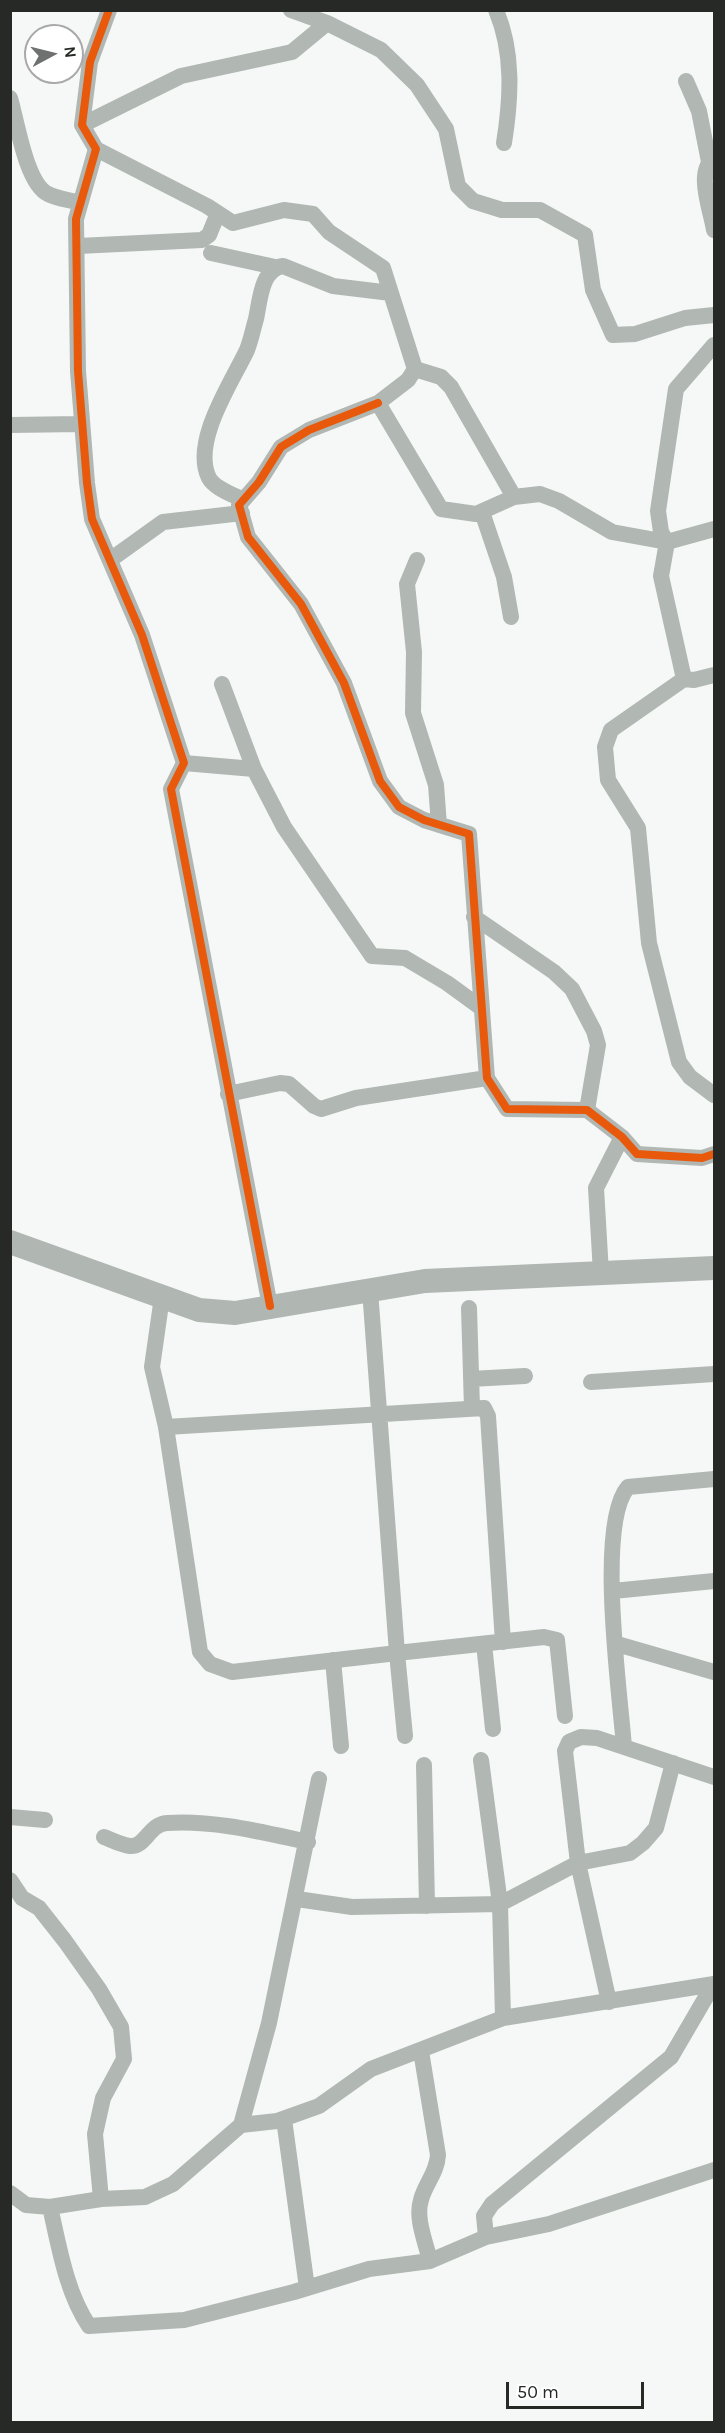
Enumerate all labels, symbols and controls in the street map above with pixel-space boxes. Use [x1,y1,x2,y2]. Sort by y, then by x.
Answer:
north arrow [24,24,84,84]
text: N [60,45,81,59]
scale bar [509,2370,647,2408]
text: 50 m [517,2381,559,2403]

